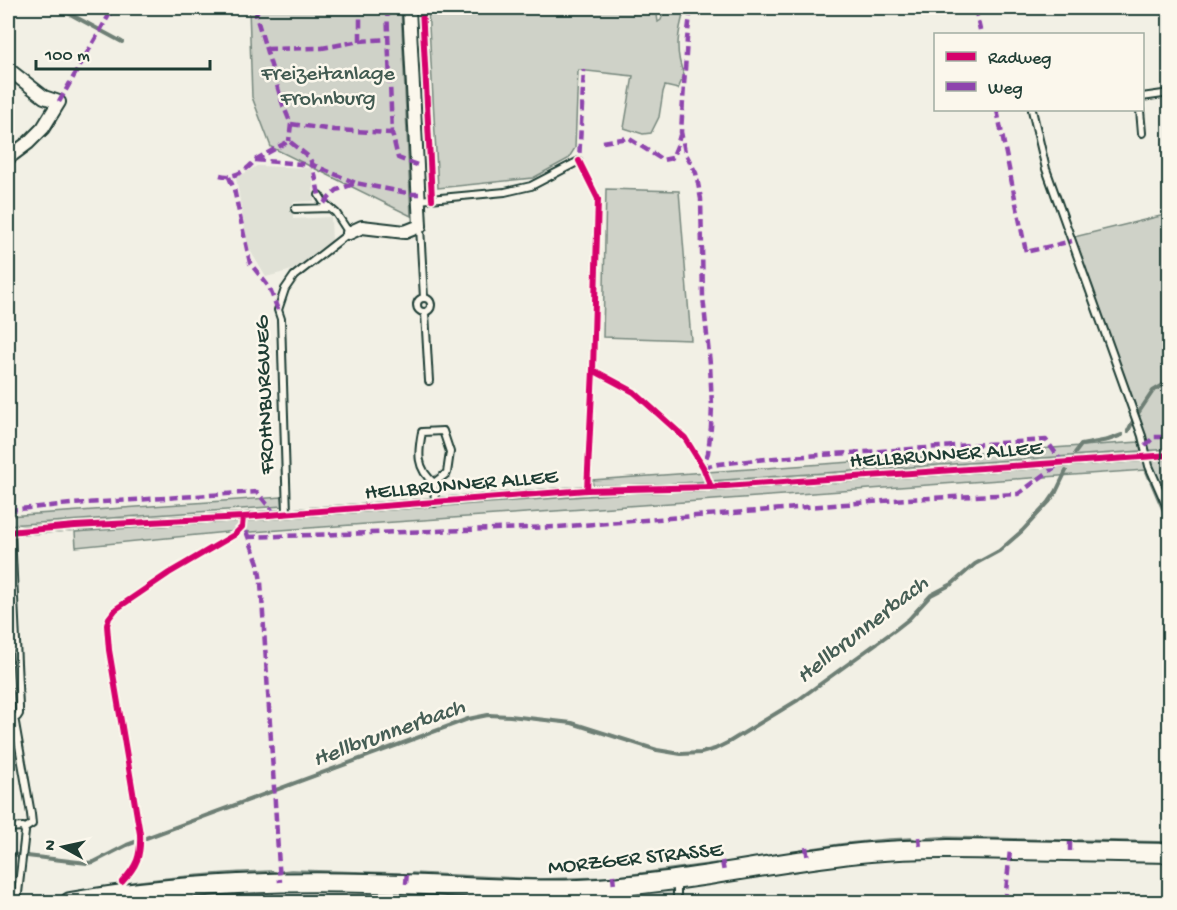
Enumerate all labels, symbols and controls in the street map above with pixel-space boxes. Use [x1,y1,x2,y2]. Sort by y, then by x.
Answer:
scale bar [36,33,210,71]
legend [934,33,1144,111]
text: 100 m [44,46,90,67]
text: Radweg [988,49,1051,70]
park label: Freizeitanlage Frohnburg [260,62,395,113]
text: Weg [988,79,1023,100]
street label: FROHNBURGWEG [250,314,282,476]
street label: HELLBRUNNER ALLEE [849,436,1045,476]
street label: HELLBRUNNER ALLEE [364,464,560,507]
water label: Hellbrunnerbach [791,569,936,691]
water label: Hellbrunnerbach [309,693,470,775]
north arrow [33,817,93,877]
text: N [41,838,62,852]
street label: MORZGER STRASSE [547,838,726,882]

